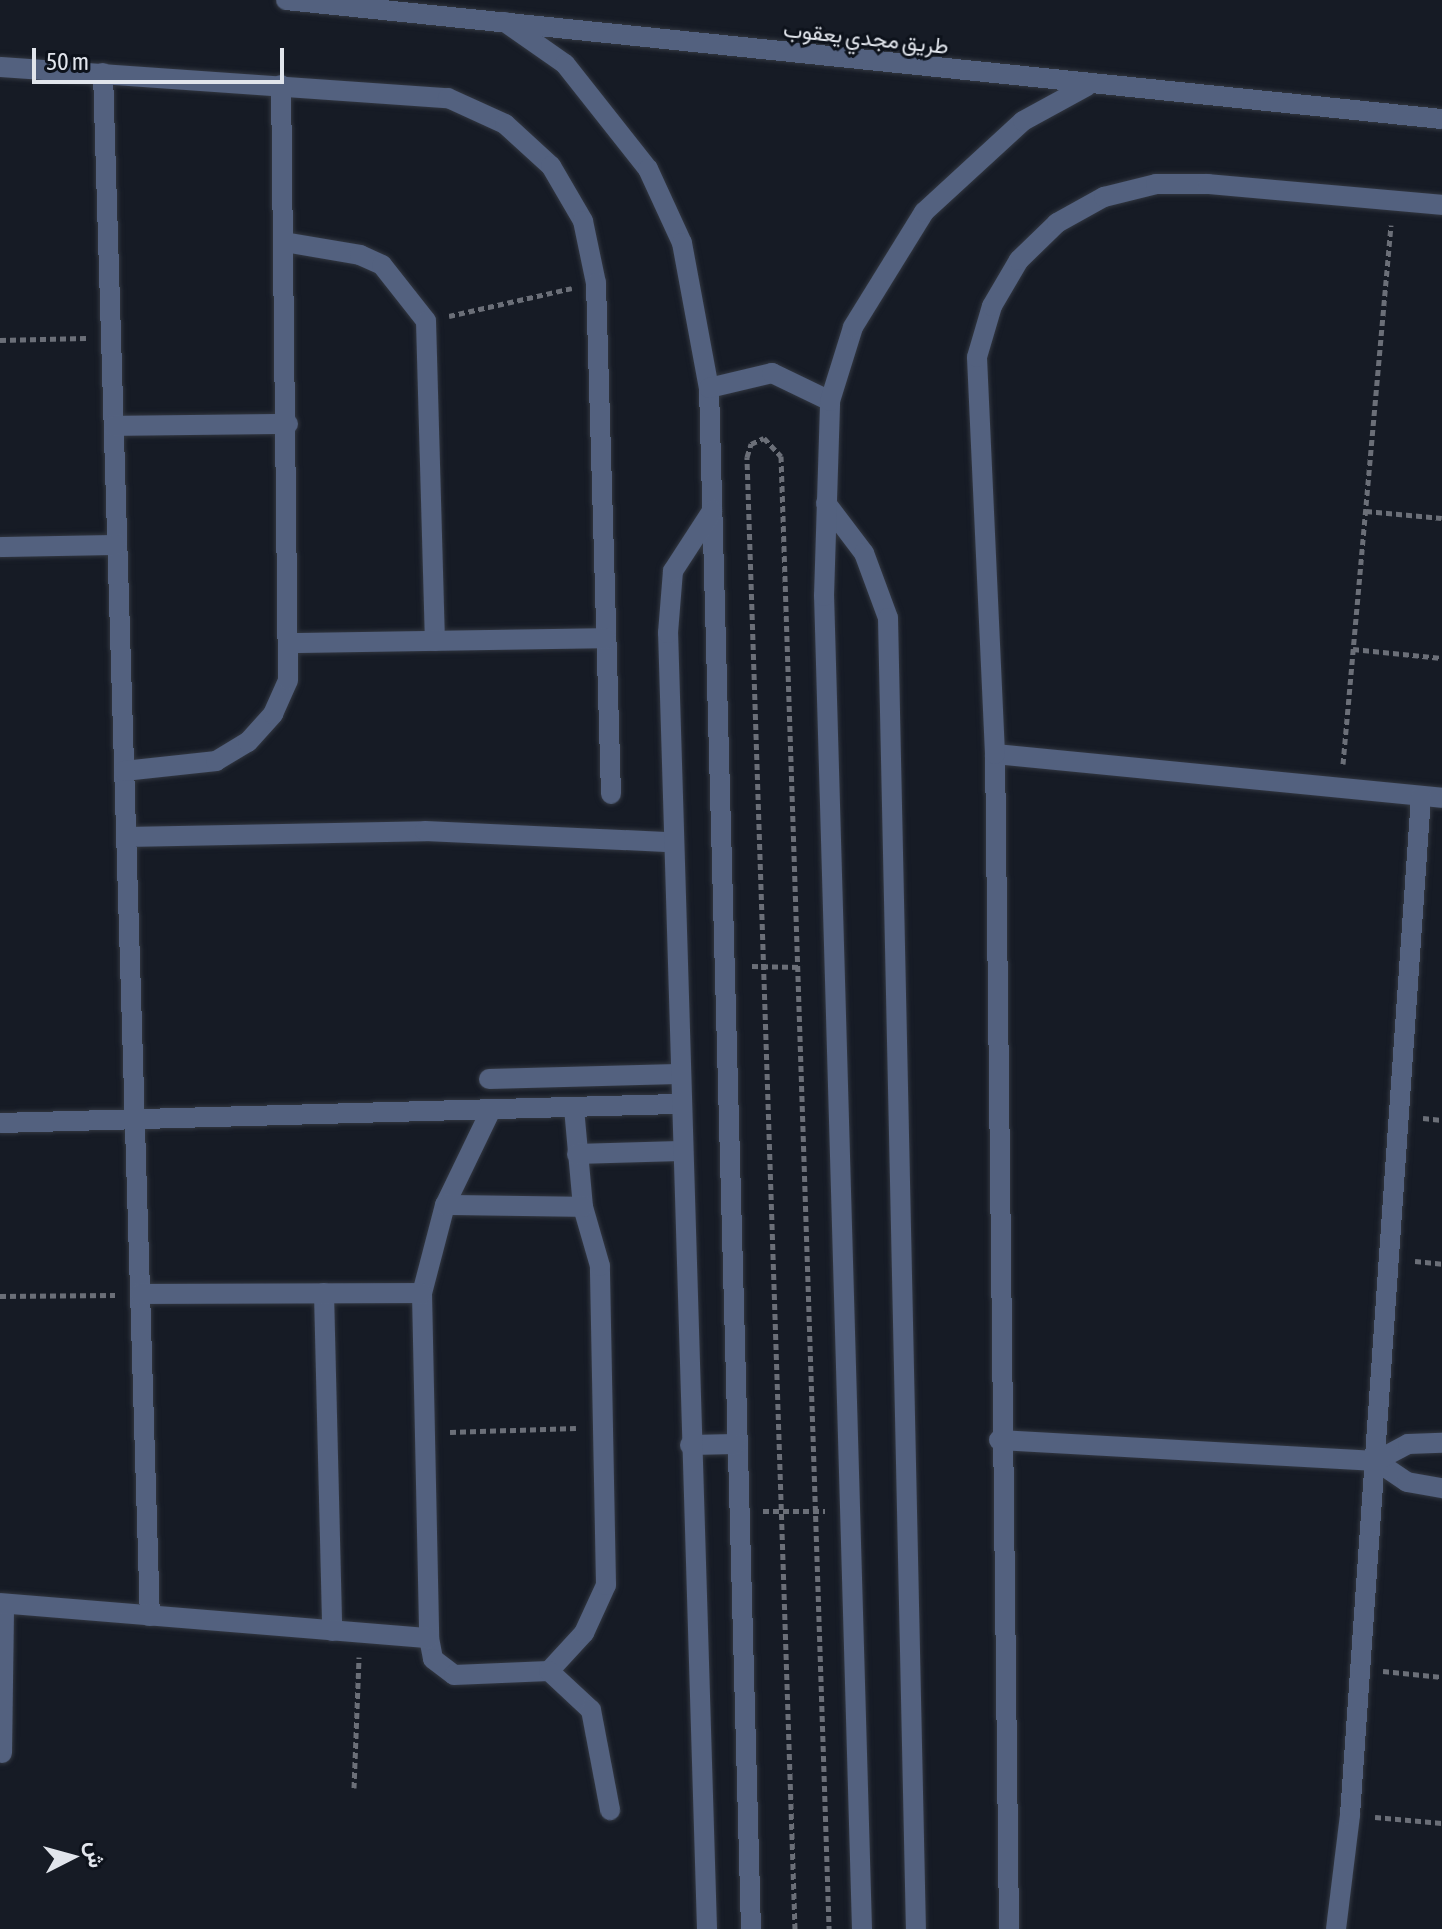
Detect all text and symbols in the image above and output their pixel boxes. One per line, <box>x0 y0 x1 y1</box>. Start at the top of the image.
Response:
street label: طريق مجدي يعقوب <box>782 16 950 60</box>
scale bar <box>36 32 288 82</box>
text: 50 m <box>46 48 89 75</box>
north arrow <box>32 1817 112 1897</box>
text: ش <box>82 1840 110 1869</box>

